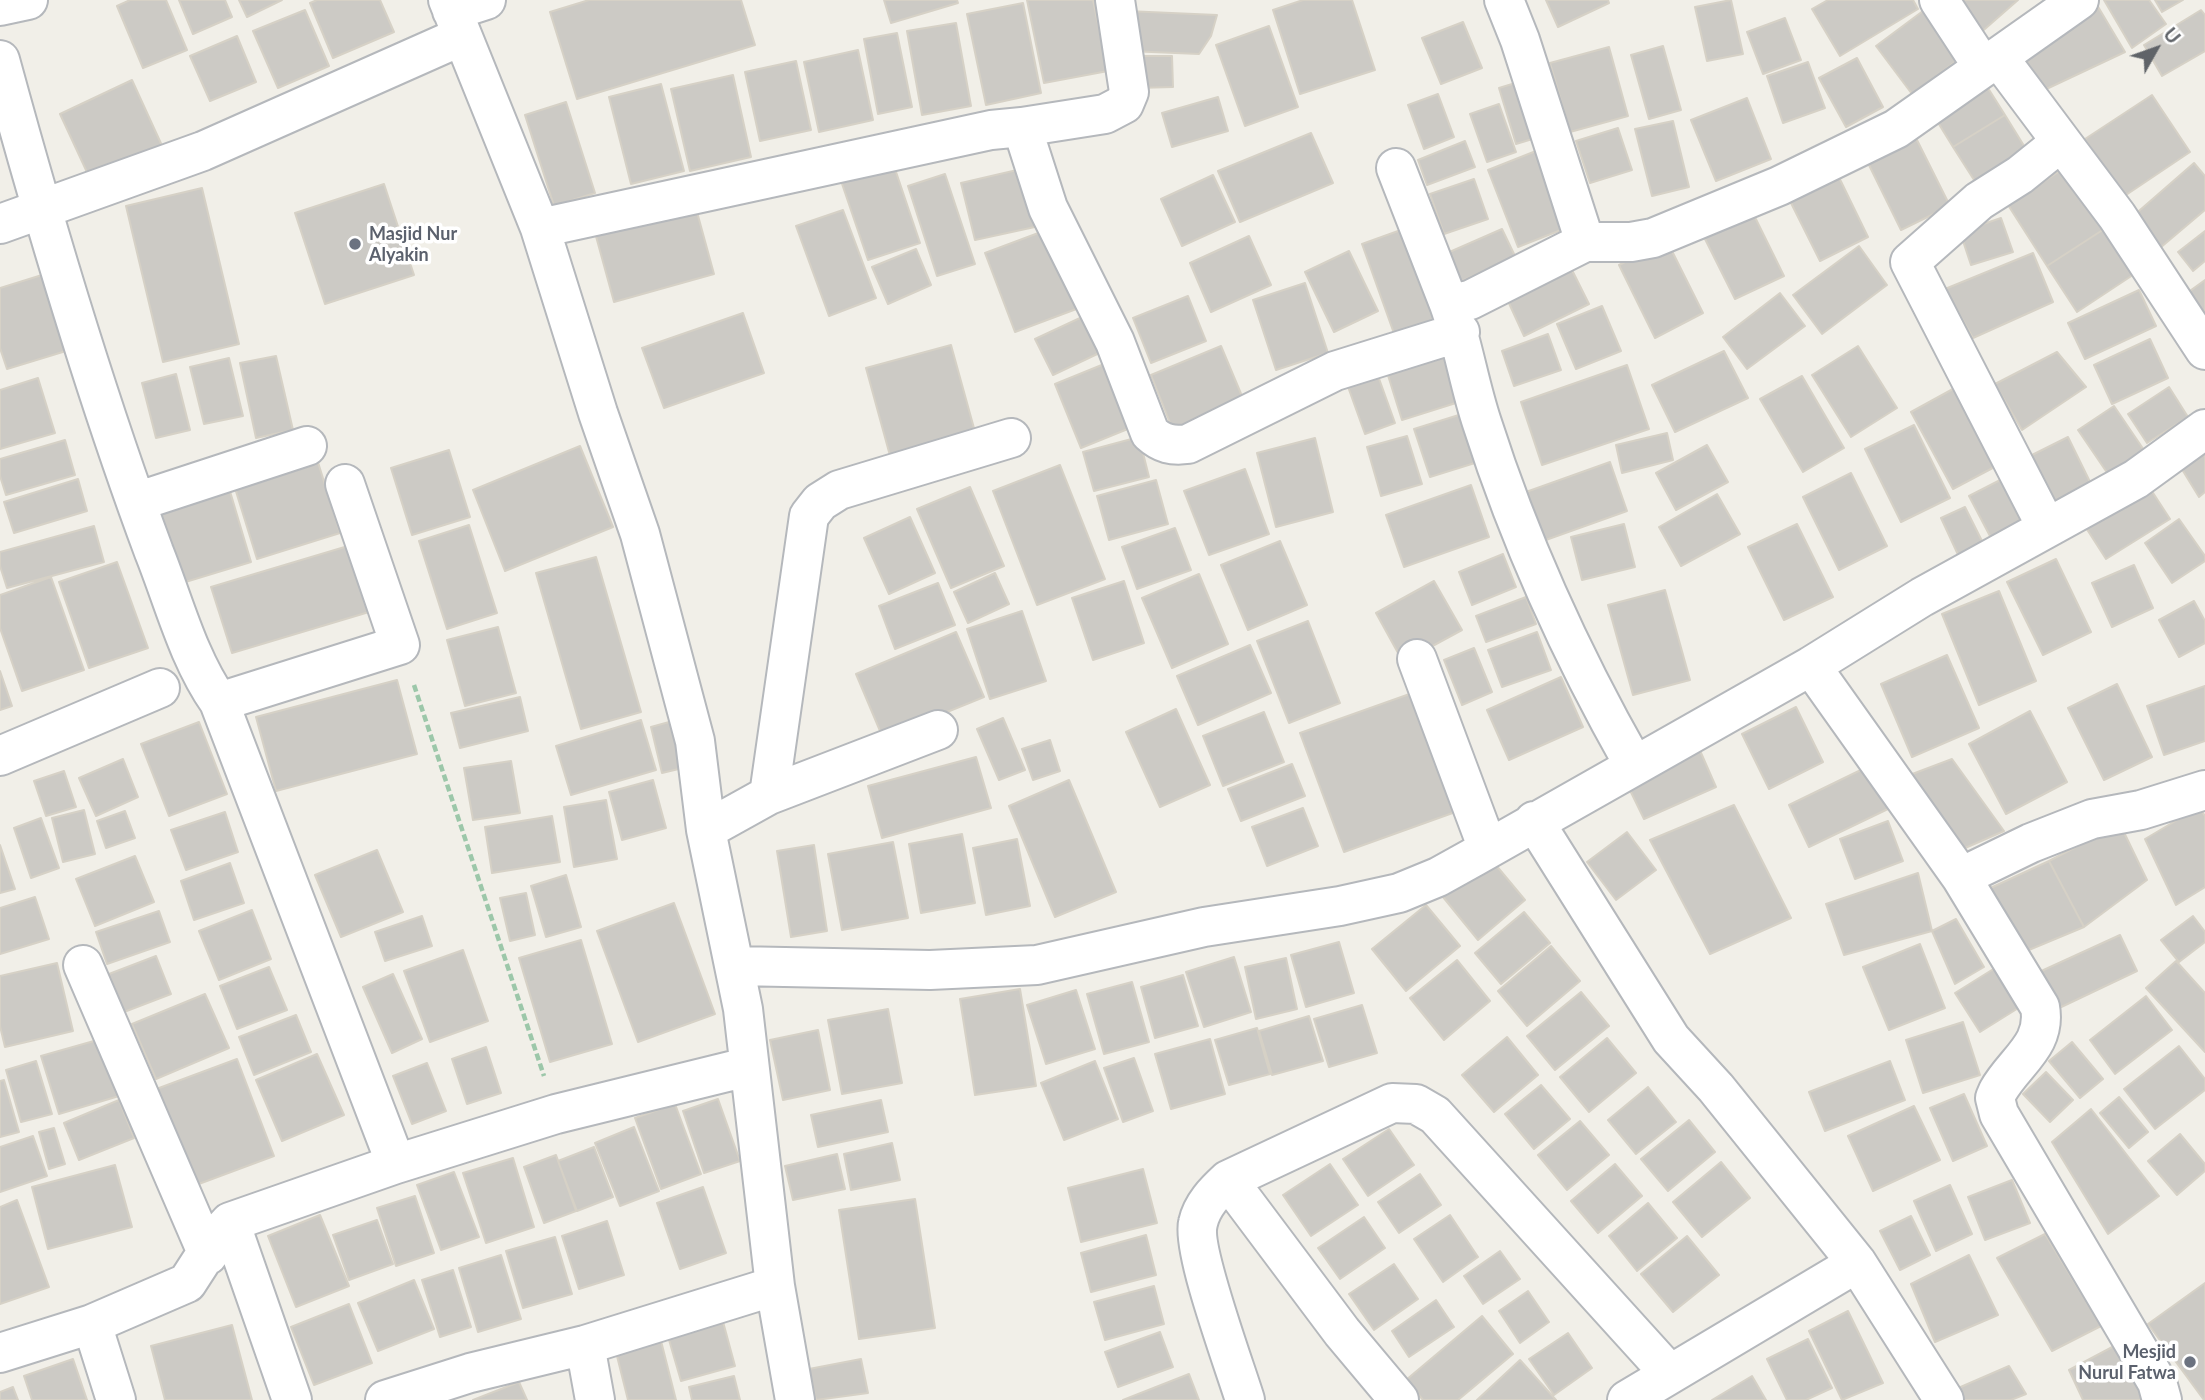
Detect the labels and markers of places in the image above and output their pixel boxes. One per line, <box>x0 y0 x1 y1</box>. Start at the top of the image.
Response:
place label: Masjid Nur Alyakin <box>369 223 457 266</box>
marker: Masjid Nur Alyakin <box>347 236 363 252</box>
place label: Mesjid Nurul Fatwa <box>2078 1341 2176 1384</box>
marker: Mesjid Nurul Fatwa <box>2182 1354 2198 1370</box>

